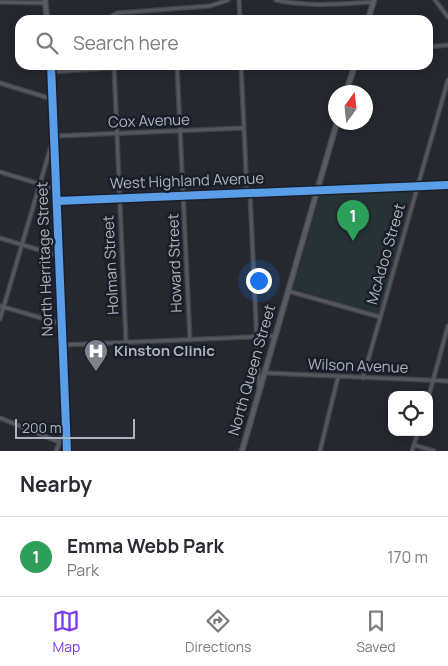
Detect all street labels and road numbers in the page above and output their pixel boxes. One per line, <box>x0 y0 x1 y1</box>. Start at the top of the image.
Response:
street label: Cox Avenue <box>108 109 190 132</box>
street label: West Highland Avenue <box>110 167 265 194</box>
street label: North Herritage Street <box>31 181 58 337</box>
street label: McAdoo Street <box>361 201 410 307</box>
street label: Howard Street <box>162 213 187 313</box>
street label: Holman Street <box>97 215 124 315</box>
street label: North Queen Street <box>223 302 280 438</box>
street label: Wilson Avenue <box>307 353 409 378</box>

